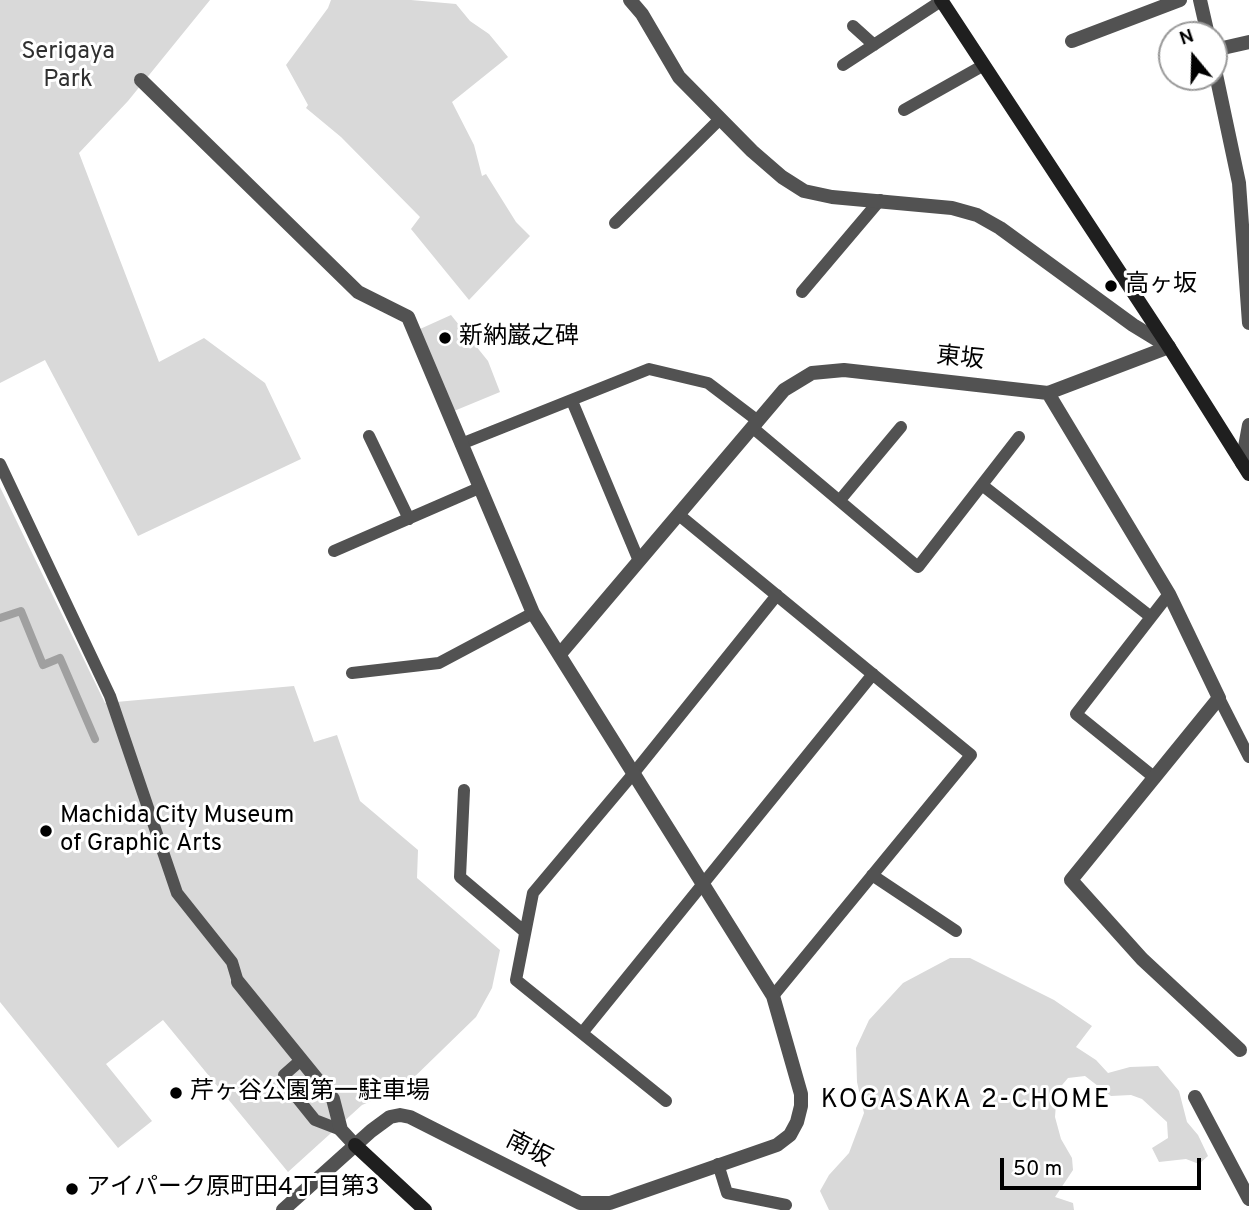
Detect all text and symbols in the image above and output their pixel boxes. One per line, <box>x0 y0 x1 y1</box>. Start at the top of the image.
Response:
north arrow <box>1158 21 1228 91</box>
text: N <box>1176 24 1197 52</box>
park label: Serigaya Park <box>21 39 115 95</box>
place label: 高ヶ坂 <box>1125 272 1197 300</box>
marker: 高ヶ坂 <box>1103 278 1119 294</box>
place label: 新納巌之碑 <box>459 324 579 352</box>
marker: 新納巌之碑 <box>437 330 453 346</box>
street label: 東坂 <box>935 343 985 377</box>
place label: Machida City Museum of Graphic Arts <box>60 803 294 859</box>
marker: Machida City Museum of Graphic Arts <box>38 823 54 839</box>
place label: 芹ヶ谷公園第一駐車場 <box>190 1079 430 1107</box>
marker: 芹ヶ谷公園第一駐車場 <box>168 1085 184 1101</box>
district label: KOGASAKA 2-CHOME <box>823 1086 1109 1118</box>
street label: 南坂 <box>500 1127 556 1175</box>
scale bar <box>1004 1144 1205 1188</box>
text: 50 m <box>1013 1156 1062 1183</box>
place label: アイパーク原町田4丁目第3 <box>86 1175 379 1203</box>
marker: アイパーク原町田4丁目第3 <box>64 1181 80 1197</box>

